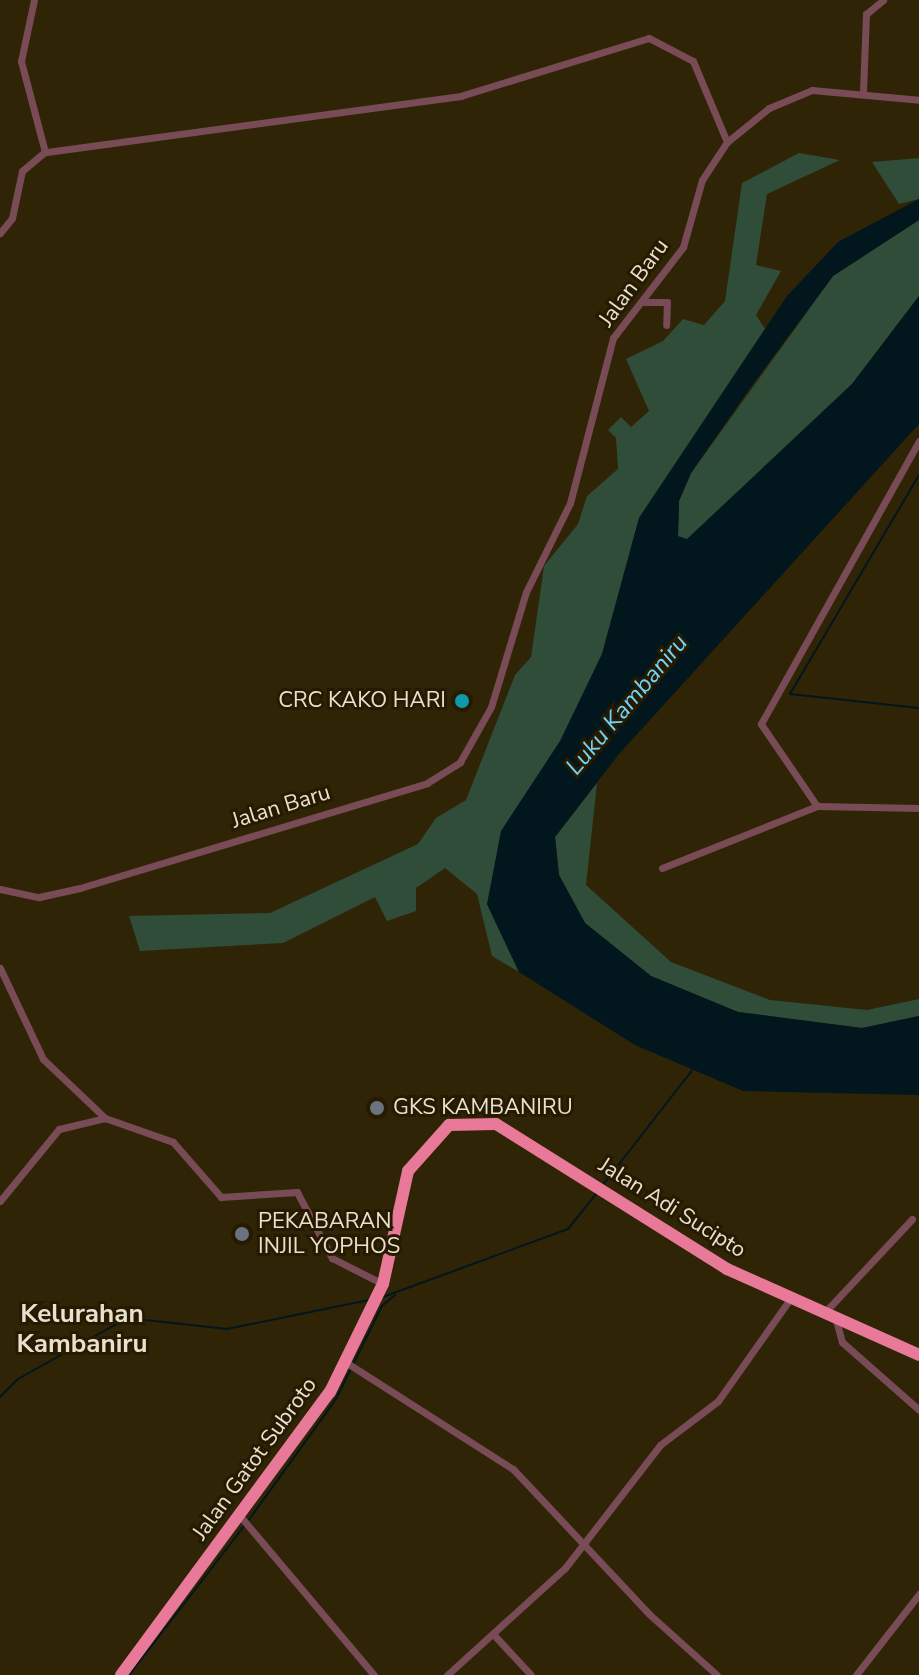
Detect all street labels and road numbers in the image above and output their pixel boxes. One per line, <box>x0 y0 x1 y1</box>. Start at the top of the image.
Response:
street label: Jalan Baru <box>593 234 675 332</box>
street label: Jalan Baru <box>228 779 334 835</box>
street label: Jalan Adi Sucipto <box>594 1152 750 1264</box>
street label: Jalan Gatot Subroto <box>187 1373 323 1545</box>

